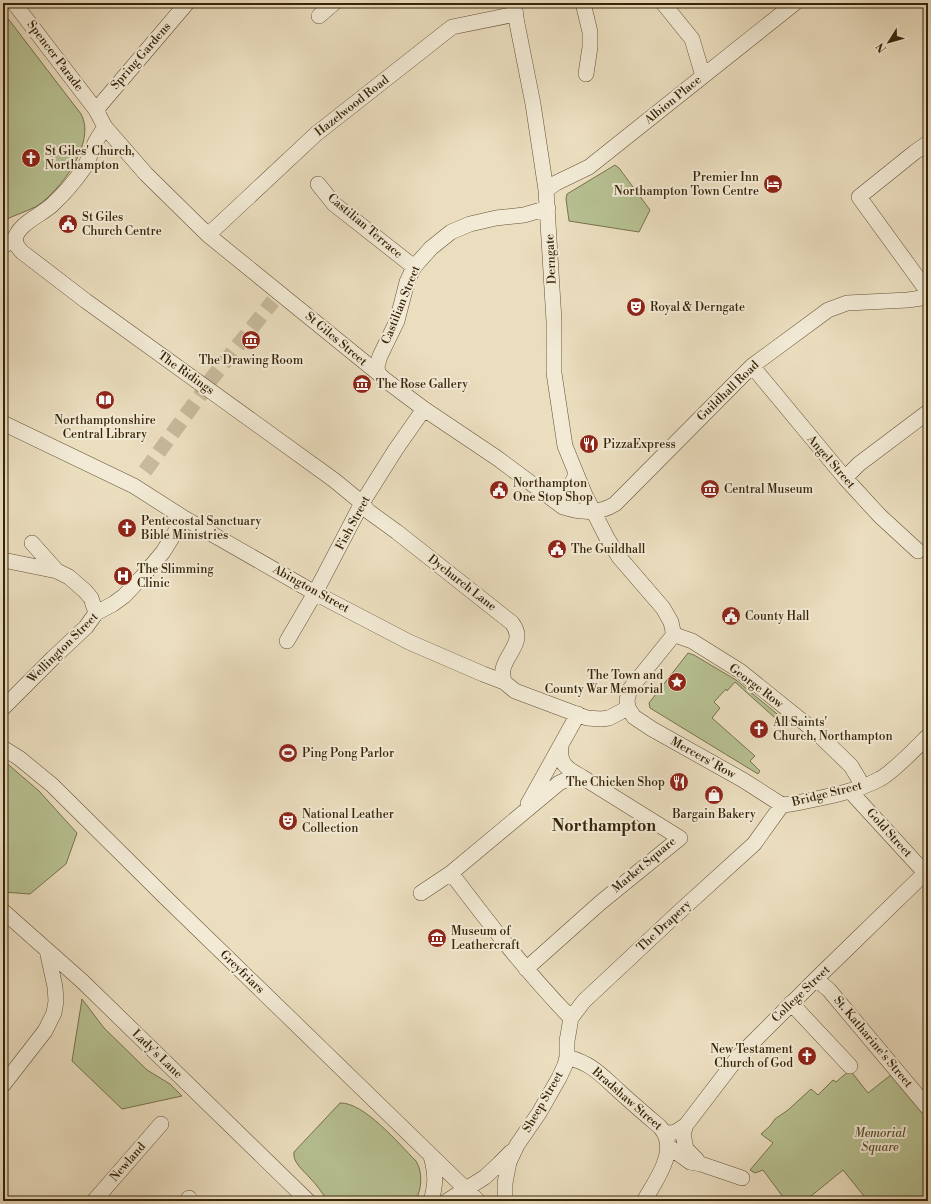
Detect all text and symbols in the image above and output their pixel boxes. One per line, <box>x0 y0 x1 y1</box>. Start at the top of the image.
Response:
street label: Spencer Parade <box>24 18 86 94</box>
street label: Spring Gardens <box>108 19 174 93</box>
north arrow <box>869 22 909 62</box>
text: N <box>873 39 890 55</box>
street label: Hazelwood Road <box>312 72 392 140</box>
street label: Albion Place <box>641 72 704 128</box>
place label: St Giles' Church, Northampton <box>45 144 135 173</box>
church icon: St Giles' Church, Northampton <box>20 147 42 169</box>
place label: Premier Inn Northampton Town Centre <box>614 170 759 199</box>
hotel icon: Premier Inn Northampton Town Centre <box>762 173 784 195</box>
street label: Castilian Terrace <box>324 190 406 262</box>
place label: St Giles Church Centre <box>82 210 162 239</box>
public building icon: St Giles Church Centre <box>57 213 79 235</box>
street label: Derngate <box>542 233 560 285</box>
street label: Castilian Street <box>378 263 424 347</box>
theatre icon: Royal & Derngate <box>625 296 647 318</box>
place label: Royal & Derngate <box>650 300 745 315</box>
street label: St Giles Street <box>302 309 371 370</box>
museum icon: The Drawing Room <box>240 329 262 351</box>
street label: The Ridings <box>155 348 217 398</box>
place label: The Drawing Room <box>199 353 304 368</box>
street label: Guildhall Road <box>694 357 762 424</box>
museum icon: The Rose Gallery <box>351 373 373 395</box>
place label: The Rose Gallery <box>376 377 468 392</box>
library icon: Northamptonshire Central Library <box>94 389 116 411</box>
place label: Northamptonshire Central Library <box>54 413 156 442</box>
street label: Angel Street <box>803 431 859 492</box>
restaurant icon: PizzaExpress <box>578 433 600 455</box>
place label: PizzaExpress <box>603 437 676 452</box>
place label: Northampton One Stop Shop <box>513 476 593 505</box>
museum icon: Central Museum <box>699 478 721 500</box>
public building icon: Northampton One Stop Shop <box>488 479 510 501</box>
place label: Central Museum <box>724 482 814 497</box>
street label: Fish Street <box>332 493 374 553</box>
place label: Pentecostal Sanctuary Bible Ministries <box>140 514 262 543</box>
church icon: Pentecostal Sanctuary Bible Ministries <box>116 517 138 539</box>
public building icon: The Guildhall <box>546 538 568 560</box>
place label: The Guildhall <box>571 542 646 557</box>
street label: Dychurch Lane <box>425 552 499 614</box>
street label: Abington Street <box>269 561 353 617</box>
place label: The Slimming Clinic <box>137 562 214 591</box>
hospital icon: The Slimming Clinic <box>112 565 134 587</box>
public building icon: County Hall <box>720 605 742 627</box>
street label: Wellington Street <box>24 609 102 687</box>
place label: County Hall <box>745 609 810 624</box>
street label: George Row <box>726 661 787 712</box>
place label: The Town and County War Memorial <box>545 668 663 697</box>
place icon: The Town and County War Memorial <box>666 671 688 693</box>
place label: All Saints' Church, Northampton <box>772 715 893 744</box>
church icon: All Saints' Church, Northampton <box>748 718 770 740</box>
street label: Mercers' Row <box>668 734 739 782</box>
sports icon: Ping Pong Parlor <box>277 742 299 764</box>
place label: Ping Pong Parlor <box>302 746 394 761</box>
restaurant icon: The Chicken Shop <box>668 771 690 793</box>
place label: The Chicken Shop <box>566 775 665 790</box>
street label: Bridge Street <box>789 778 864 810</box>
shop icon: Bargain Bakery <box>703 784 725 806</box>
street label: Gold Street <box>863 805 915 861</box>
place label: National Leather Collection <box>302 807 394 836</box>
place label: Bargain Bakery <box>671 807 756 822</box>
theatre icon: National Leather Collection <box>277 810 299 832</box>
district label: Northampton <box>552 816 656 836</box>
street label: Market Square <box>609 834 679 896</box>
street label: The Drapery <box>634 897 694 955</box>
place label: Museum of Leathercraft <box>451 924 521 953</box>
museum icon: Museum of Leathercraft <box>426 927 448 949</box>
street label: Greyfriars <box>217 947 267 997</box>
street label: College Street <box>769 962 834 1026</box>
street label: St. Katharine's Street <box>830 993 916 1091</box>
street label: Lady's Lane <box>129 1026 185 1082</box>
place label: New Testament Church of God <box>710 1042 794 1071</box>
church icon: New Testament Church of God <box>796 1045 818 1067</box>
street label: Bradshaw Street <box>588 1064 666 1134</box>
street label: Sheep Street <box>519 1068 567 1135</box>
park label: Memorial Square <box>854 1126 906 1155</box>
street label: Newland <box>107 1139 149 1185</box>

